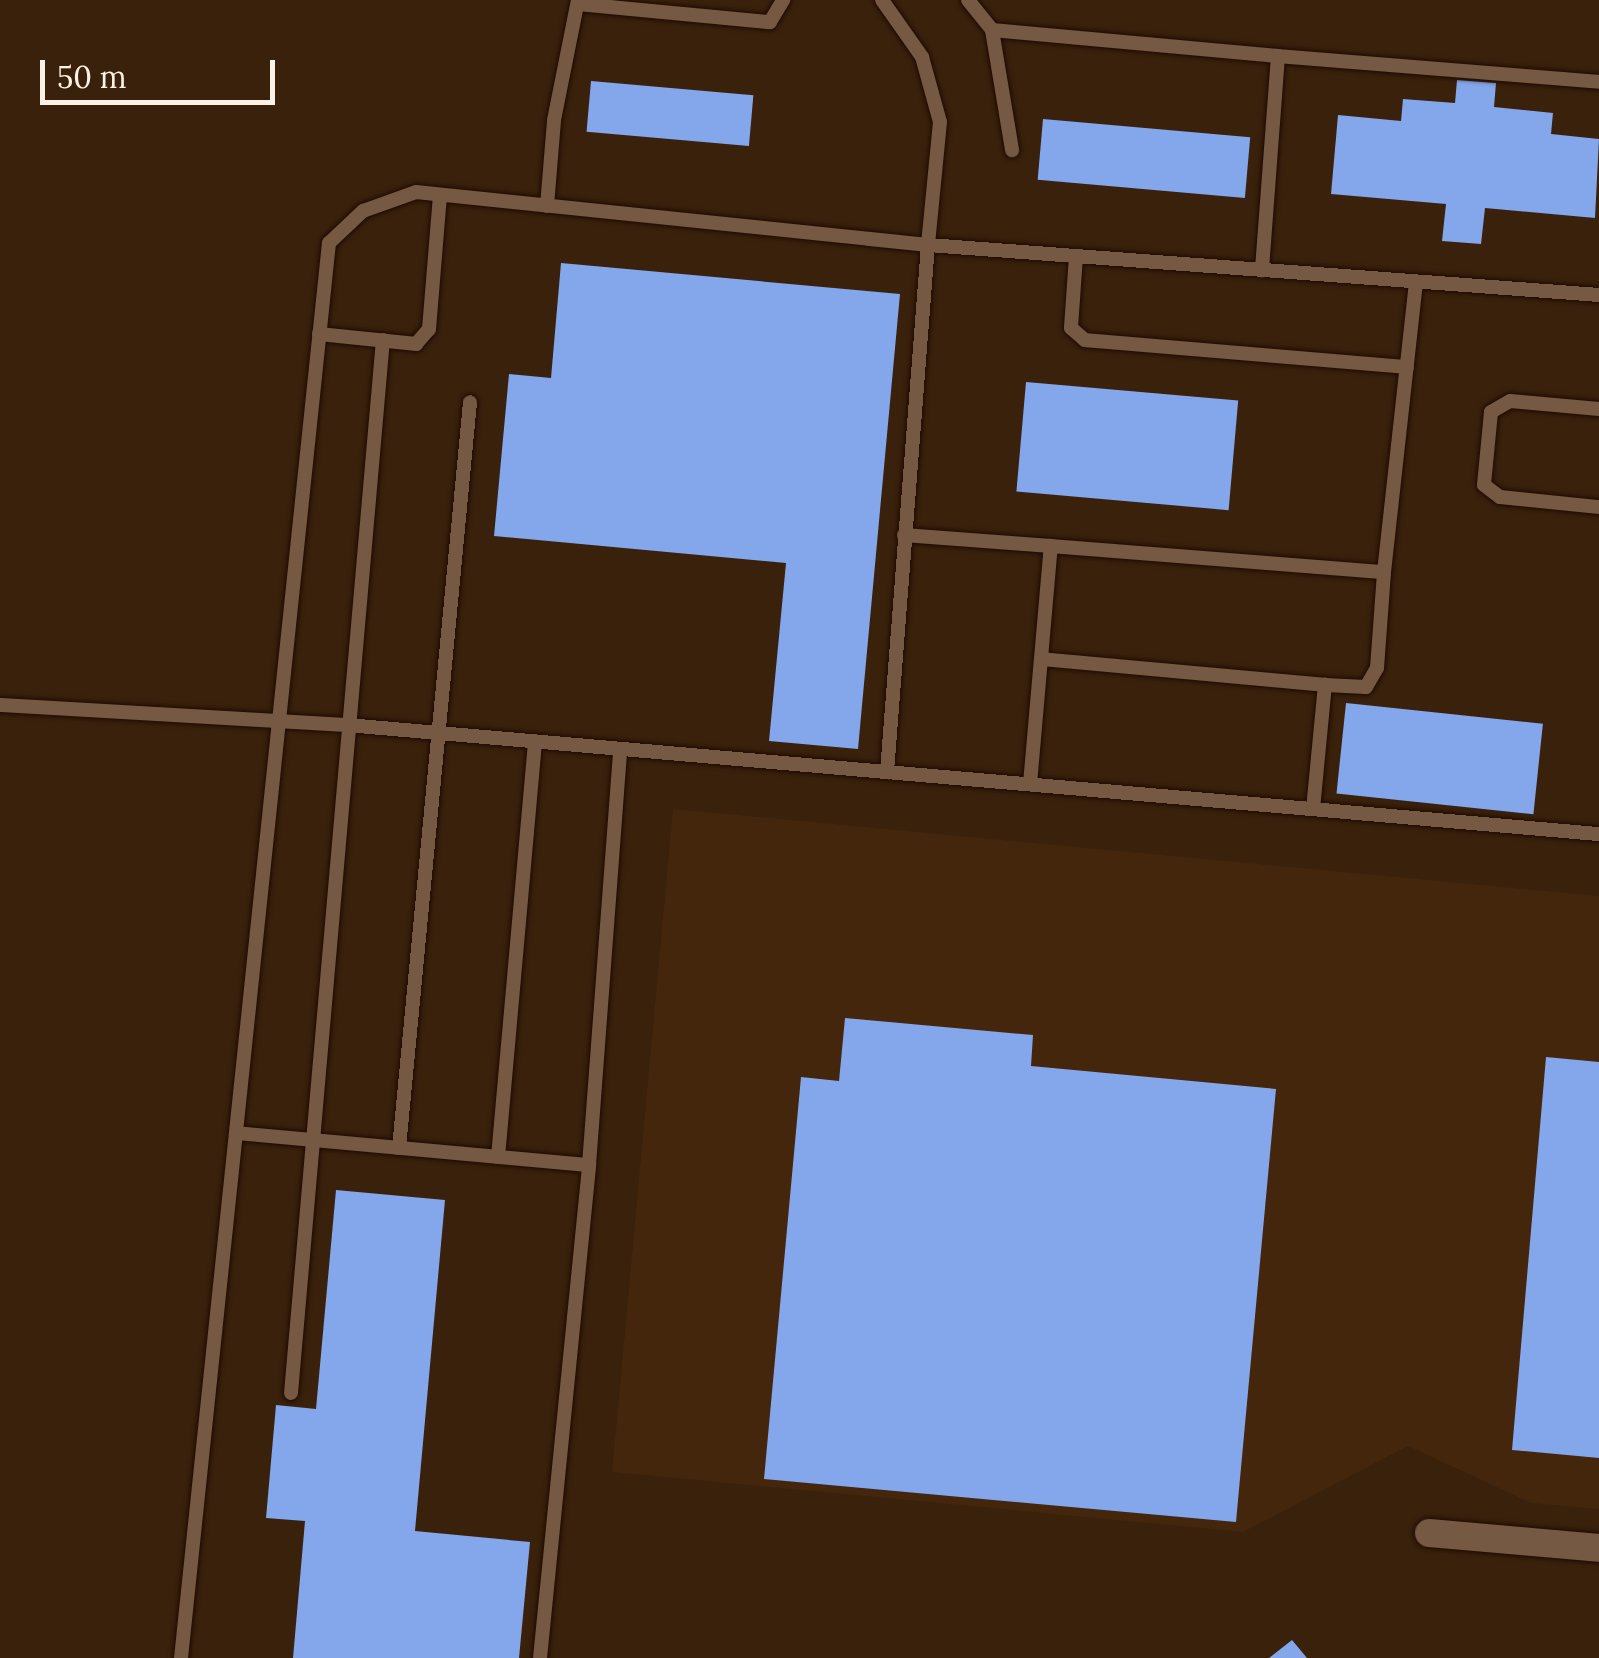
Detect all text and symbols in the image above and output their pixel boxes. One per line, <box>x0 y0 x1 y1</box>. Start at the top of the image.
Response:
scale bar <box>45 40 280 102</box>
text: 50 m <box>57 58 127 96</box>

